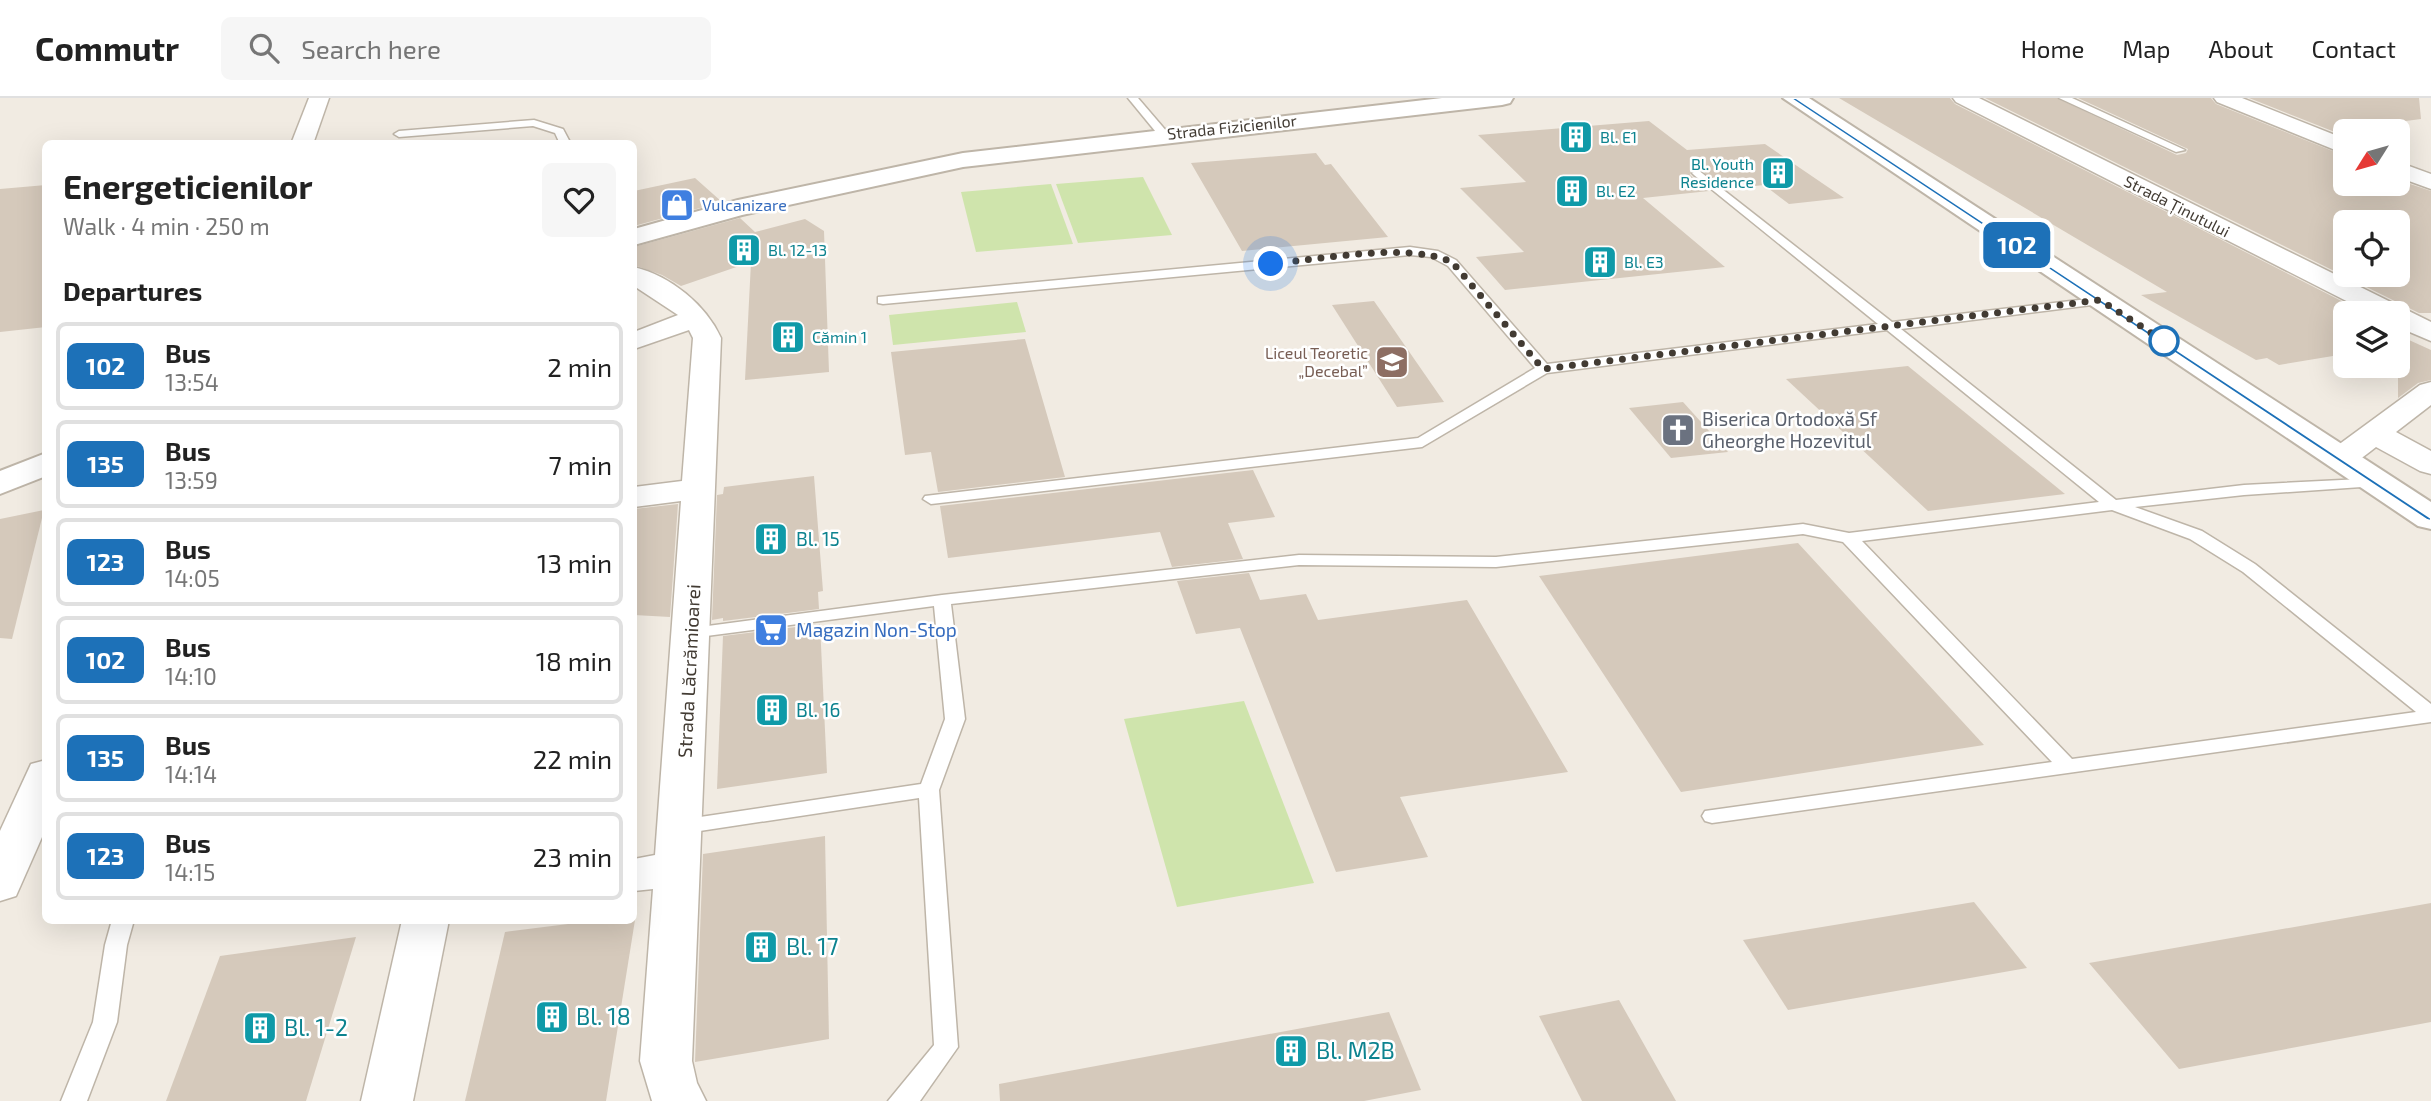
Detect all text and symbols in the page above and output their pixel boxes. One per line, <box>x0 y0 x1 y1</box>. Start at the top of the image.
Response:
search box <box>221 17 711 80</box>
text: Commutr <box>35 28 179 68</box>
icon: search <box>245 29 283 67</box>
text: Search here <box>301 33 441 64</box>
text: Home <box>2021 34 2084 63</box>
text: Map <box>2122 34 2170 63</box>
text: About <box>2208 34 2274 63</box>
text: Contact <box>2312 34 2396 63</box>
street label: Strada Fizicienilor <box>1166 110 1298 143</box>
building icon: Bl. E1 <box>1557 118 1595 156</box>
north arrow <box>2333 119 2410 196</box>
map controls <box>2333 119 2410 378</box>
place label: Bl. E1 <box>1600 127 1637 146</box>
place label: Bl. Youth Residence <box>1680 154 1754 191</box>
building icon: Bl. Youth Residence <box>1759 154 1797 192</box>
button: heart <box>542 163 616 237</box>
text: Energeticienilor <box>63 166 313 206</box>
street label: Strada Ținutului <box>2120 171 2233 242</box>
building icon: Bl. E2 <box>1553 172 1591 210</box>
place label: Bl. E2 <box>1596 181 1636 200</box>
shop icon: Vulcanizare <box>658 186 696 224</box>
place label: Vulcanizare <box>702 195 787 214</box>
button: locate <box>2333 210 2410 287</box>
text: Walk · 4 min · 250 m <box>63 212 270 240</box>
line badge: 102 <box>1977 222 2057 268</box>
text: 102 <box>1997 230 2037 259</box>
building icon: Bl. 12-13 <box>725 231 763 269</box>
place label: Bl. 12-13 <box>768 240 827 259</box>
building icon: Bl. E3 <box>1581 243 1619 281</box>
your location <box>1253 246 1288 281</box>
place label: Bl. E3 <box>1624 252 1664 271</box>
text: Departures <box>63 275 202 306</box>
button: layers <box>2333 301 2410 378</box>
building icon: Cămin 1 <box>769 318 807 356</box>
unlabelled marker <box>2149 326 2179 356</box>
place label: Cămin 1 <box>812 327 867 346</box>
text: Bus <box>165 337 211 368</box>
place label: Liceul Teoretic „Decebal” <box>1265 343 1368 380</box>
school or university icon: Liceul Teoretic „Decebal” <box>1373 343 1411 381</box>
text: 102 <box>86 351 125 380</box>
text: 2 min <box>547 351 612 382</box>
text: 13:54 <box>165 368 219 396</box>
place label: Biserica Ortodoxă Sf Gheorghe Hozevitul <box>1702 407 1878 452</box>
church icon: Biserica Ortodoxă Sf Gheorghe Hozevitul <box>1659 411 1697 449</box>
text: Bus <box>165 435 211 466</box>
text: 135 <box>87 449 124 478</box>
text: 7 min <box>549 449 612 480</box>
text: 13:59 <box>165 466 218 494</box>
building icon: Bl. 15 <box>752 520 790 558</box>
place label: Bl. 15 <box>796 527 840 550</box>
text: Bus <box>165 533 211 564</box>
text: 123 <box>87 547 124 576</box>
text: 13 min <box>537 547 612 578</box>
text: 14:05 <box>165 564 220 592</box>
street label: Strada Lăcrămioarei <box>672 584 705 758</box>
supermarket icon: Magazin Non-Stop <box>752 611 790 649</box>
place label: Magazin Non-Stop <box>796 618 957 641</box>
text: Bus <box>165 631 211 662</box>
text: 102 <box>86 645 125 674</box>
text: 18 min <box>536 645 612 676</box>
text: 14:10 <box>165 662 217 690</box>
building icon: Bl. 16 <box>753 691 791 729</box>
place label: Bl. 16 <box>796 698 840 721</box>
text: Bus <box>165 729 211 760</box>
text: 135 <box>87 743 124 772</box>
text: 22 min <box>533 743 612 774</box>
text: 14:14 <box>165 760 217 788</box>
text: Bus <box>165 827 211 858</box>
text: 123 <box>87 841 124 870</box>
text: 23 min <box>533 841 612 872</box>
text: 14:15 <box>165 858 215 886</box>
building icon: Bl. 17 <box>742 928 780 966</box>
place label: Bl. 17 <box>786 932 839 960</box>
building icon: Bl. 18 <box>533 998 571 1036</box>
place label: Bl. 18 <box>576 1002 631 1030</box>
building icon: Bl. 1-2 <box>241 1009 279 1047</box>
place label: Bl. 1-2 <box>284 1013 348 1041</box>
building icon: Bl. M2B <box>1272 1032 1310 1070</box>
place label: Bl. M2B <box>1316 1036 1395 1064</box>

